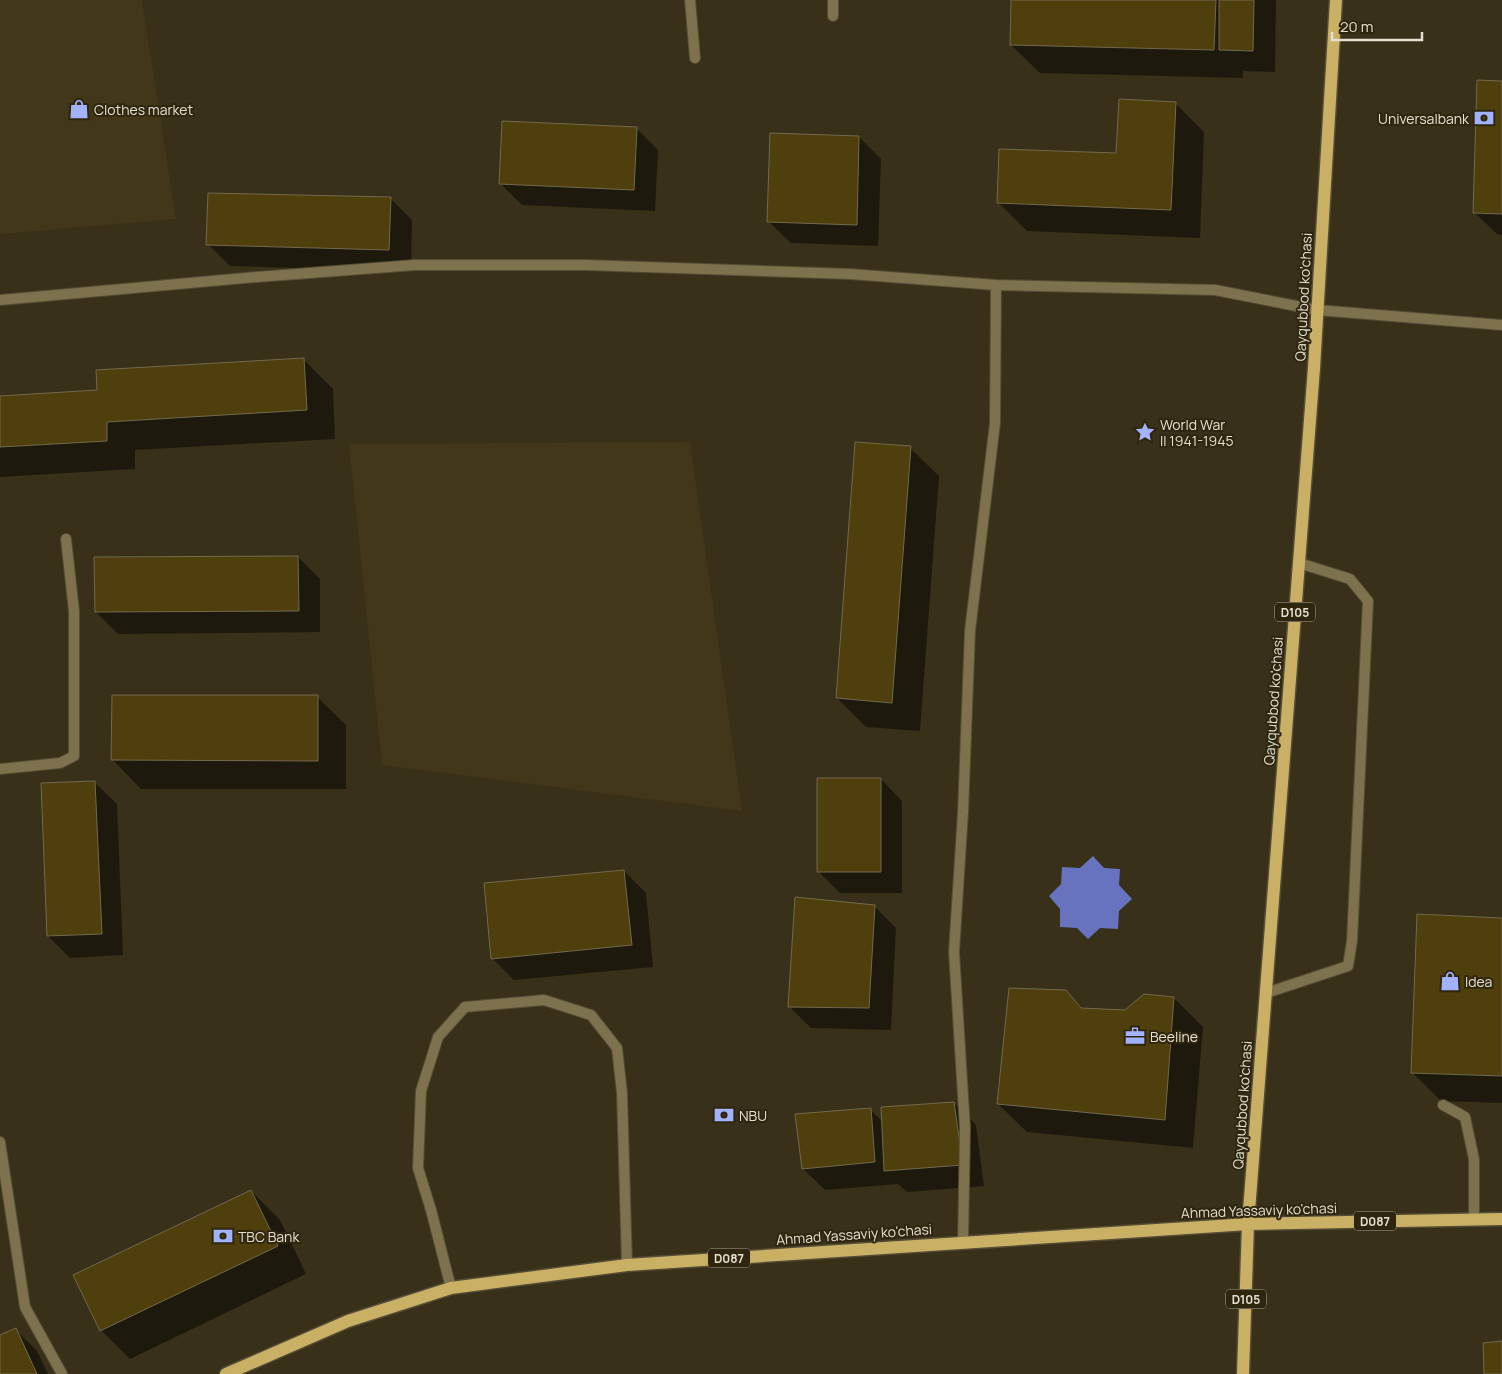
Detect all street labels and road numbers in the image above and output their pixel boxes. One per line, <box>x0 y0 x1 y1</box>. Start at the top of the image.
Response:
street label: Qayqubbod ko'chasi <box>1290 232 1316 362</box>
road number: D105 <box>1275 602 1315 622</box>
street label: Qayqubbod ko'chasi <box>1259 636 1287 766</box>
street label: Qayqubbod ko'chasi <box>1228 1040 1256 1170</box>
street label: Ahmad Yassaviy ko'chasi <box>1181 1198 1337 1222</box>
road number: D087 <box>1354 1212 1396 1230</box>
street label: Ahmad Yassaviy ko'chasi <box>775 1219 933 1249</box>
road number: D087 <box>708 1248 750 1268</box>
road number: D105 <box>1226 1290 1266 1308</box>

